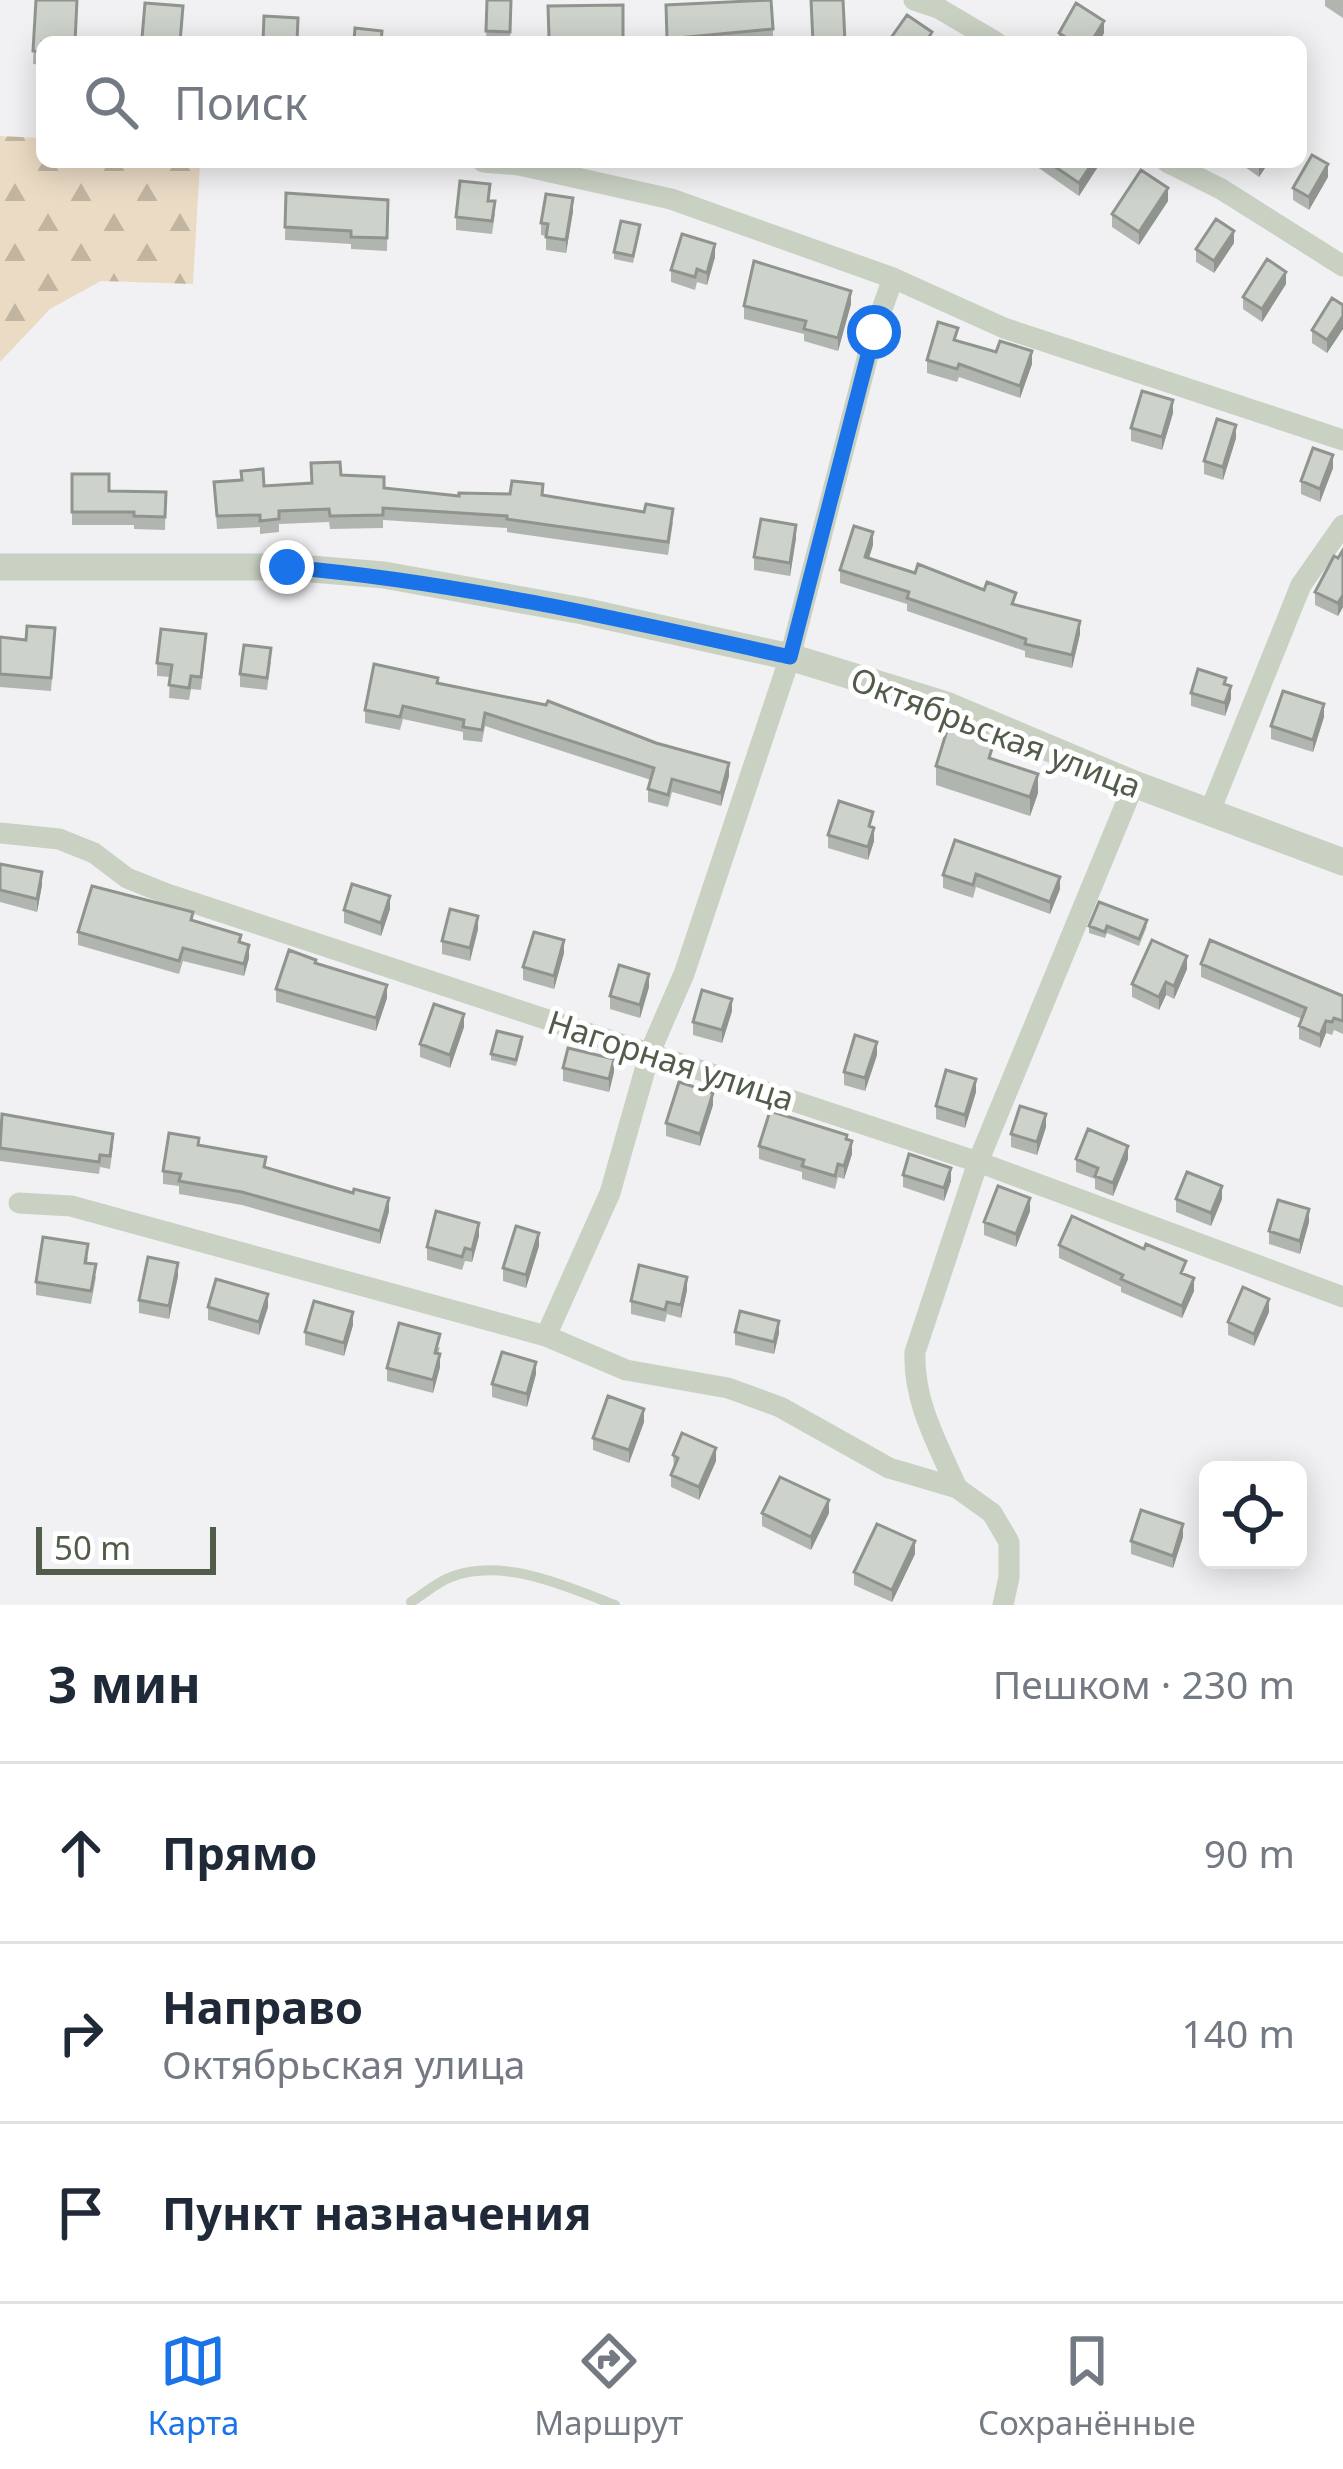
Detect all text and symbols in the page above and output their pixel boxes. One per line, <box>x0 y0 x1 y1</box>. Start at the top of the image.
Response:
search box <box>36 36 1307 168</box>
icon: search <box>78 69 144 135</box>
text: Поиск <box>174 72 308 133</box>
route start <box>847 305 901 359</box>
route end <box>260 540 314 594</box>
street label: Октябрьская улица <box>844 656 1148 808</box>
street label: Нагорная улица <box>542 999 800 1121</box>
map controls <box>1199 1461 1307 1569</box>
button: locate <box>1199 1461 1307 1569</box>
scale bar <box>36 1521 216 1574</box>
text: 50 m <box>54 1525 131 1570</box>
text: 3 мин <box>48 1648 201 1718</box>
text: Пешком · 230 m <box>993 1657 1295 1710</box>
icon: ahead <box>48 1820 114 1886</box>
text: Прямо <box>162 1822 317 1883</box>
text: 90 m <box>1204 1826 1295 1879</box>
text: Направо <box>162 1976 363 2037</box>
icon: right <box>48 2000 114 2066</box>
text: 140 m <box>1181 2006 1295 2059</box>
text: Октябрьская улица <box>162 2037 525 2090</box>
icon: arrive <box>48 2180 114 2246</box>
text: Пункт назначения <box>162 2182 592 2243</box>
tab: Карта <box>147 2328 239 2445</box>
tab: Маршрут <box>534 2328 683 2445</box>
tab: Сохранённые <box>978 2328 1196 2445</box>

